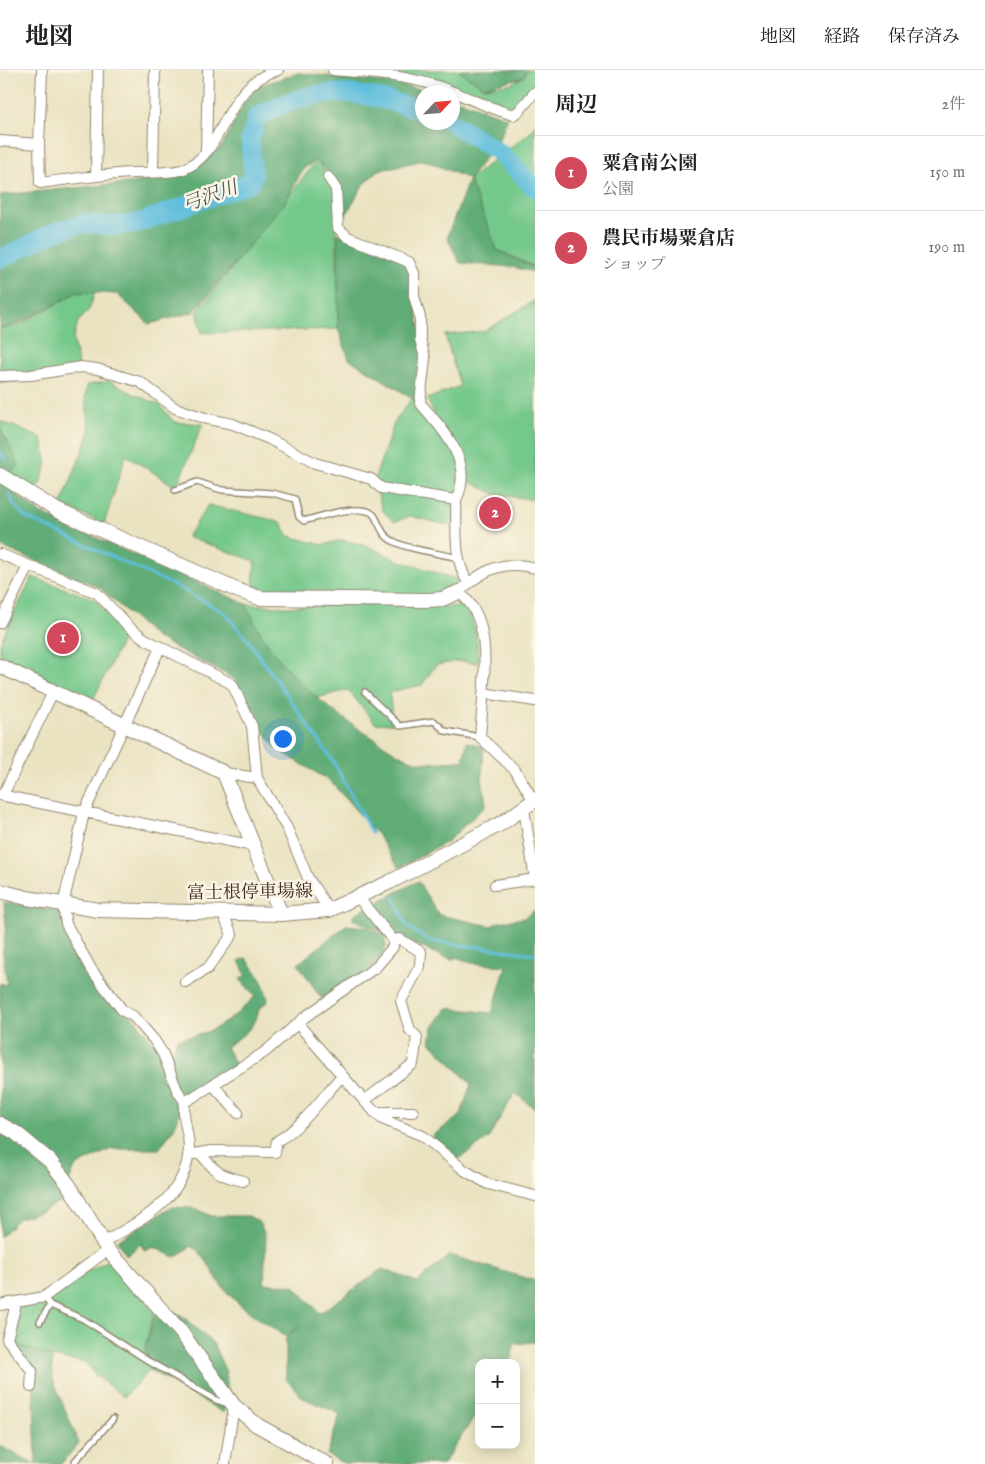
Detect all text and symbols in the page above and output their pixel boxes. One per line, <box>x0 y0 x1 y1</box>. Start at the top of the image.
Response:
text: 地図 <box>25 22 73 53</box>
text: 地図 <box>760 26 796 49</box>
text: 経路 <box>824 26 860 49</box>
text: 保存済み <box>888 26 960 49</box>
north arrow <box>415 85 460 130</box>
text: 周辺 <box>555 92 597 119</box>
text: 2件 <box>941 95 965 115</box>
text: 粟倉南公園 <box>602 152 697 176</box>
text: 1 <box>568 163 574 183</box>
text: 150 m <box>930 163 965 183</box>
water label: 弓沢川 <box>179 175 243 218</box>
text: 公園 <box>602 180 634 200</box>
text: 農民市場粟倉店 <box>602 227 735 251</box>
text: 2 <box>567 238 575 258</box>
text: 190 m <box>928 238 965 258</box>
text: ショップ <box>602 255 666 275</box>
pin: 2 <box>479 494 511 532</box>
pin: 1 <box>47 619 79 657</box>
your location <box>270 726 296 752</box>
street label: 富士根停車場線 <box>187 880 313 906</box>
map controls <box>475 1359 520 1449</box>
button: + <box>475 1359 520 1404</box>
button: − <box>475 1404 520 1449</box>

